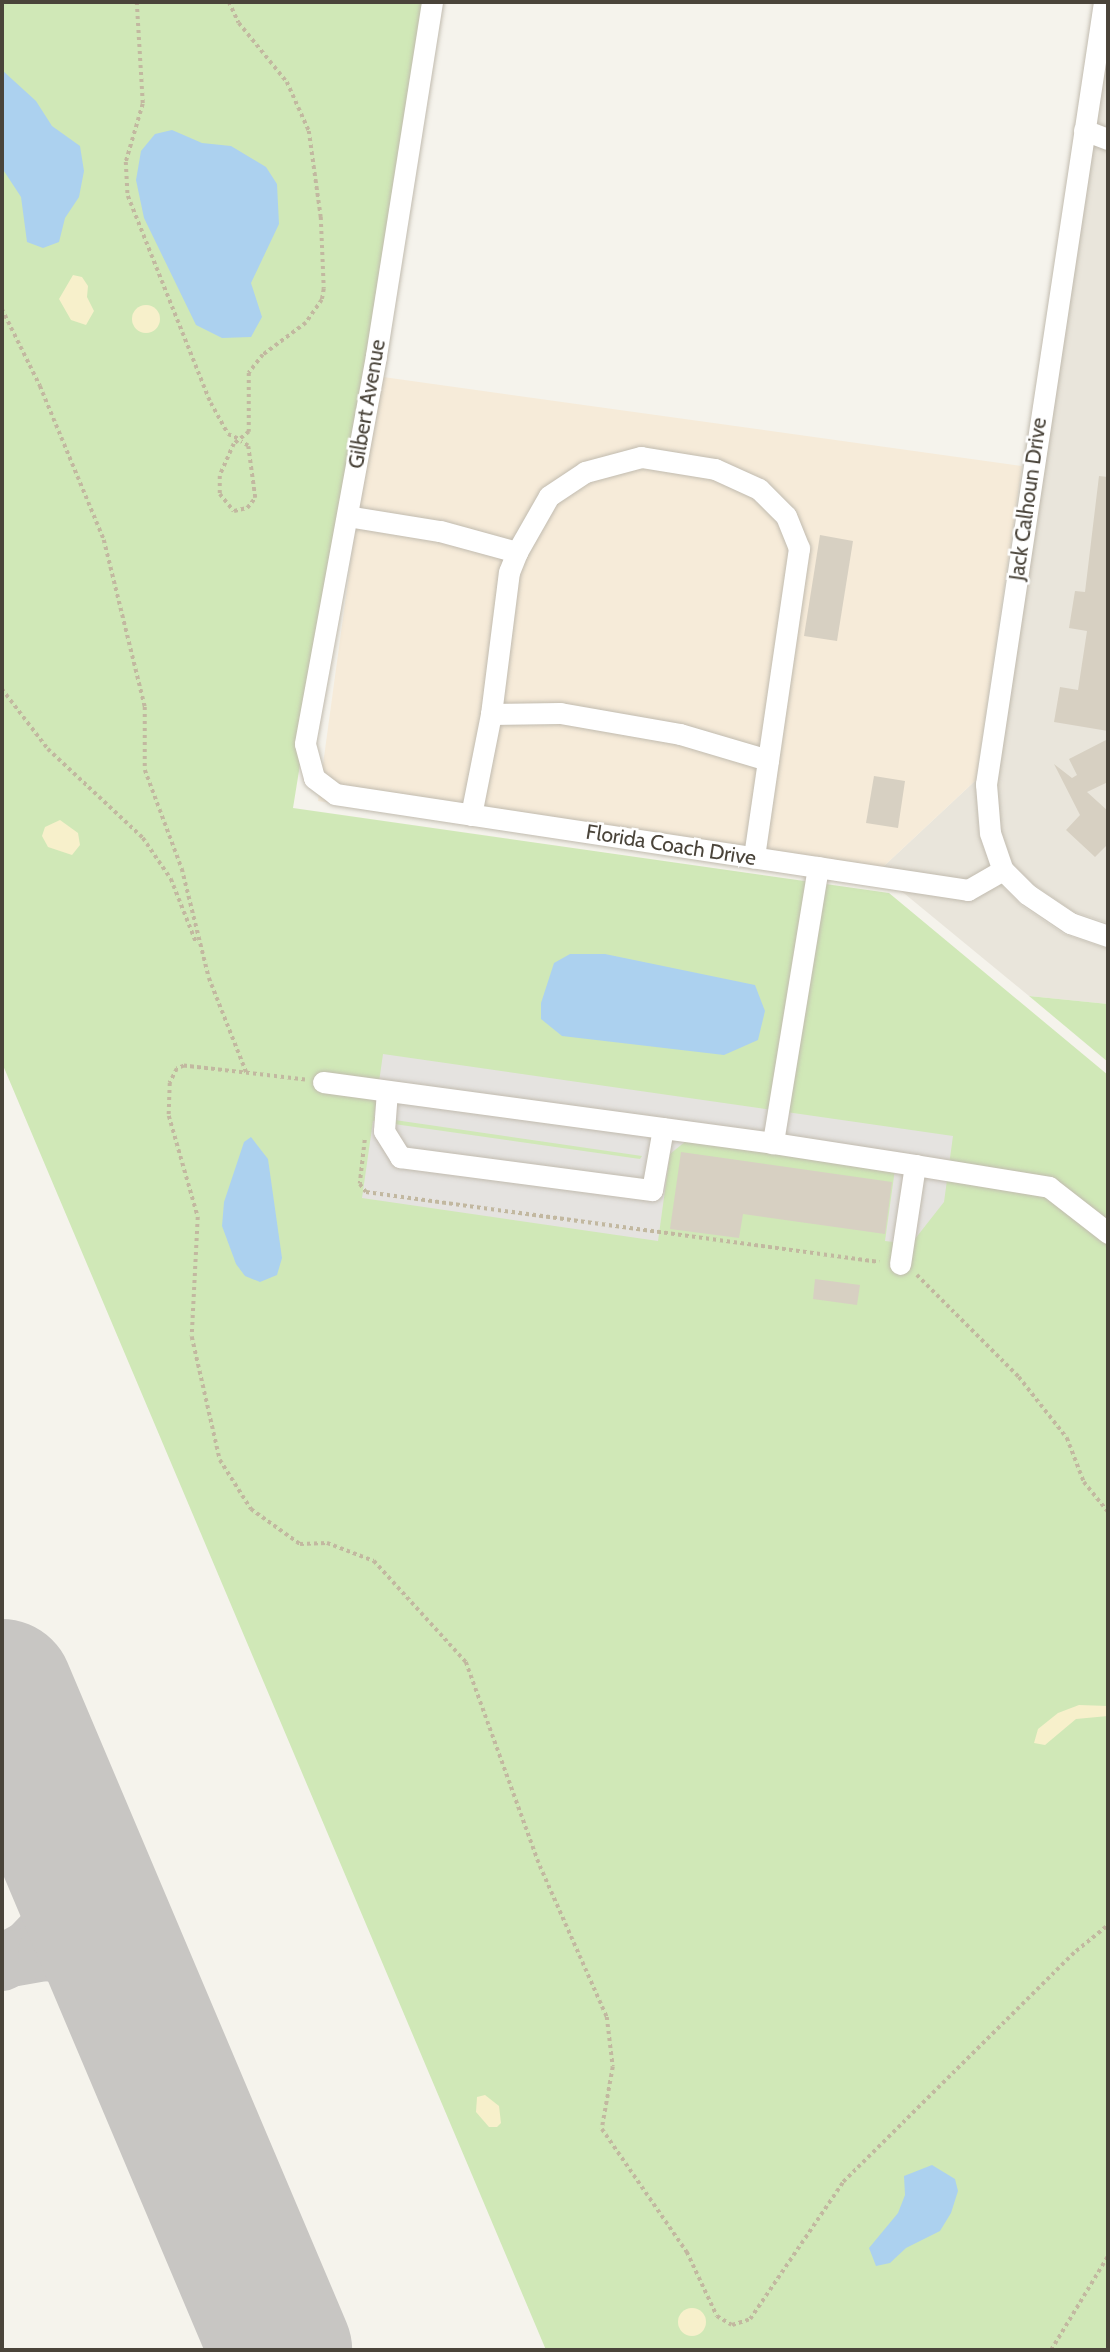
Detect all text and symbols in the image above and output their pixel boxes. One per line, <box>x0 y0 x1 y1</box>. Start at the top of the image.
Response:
street label: Gilbert Avenue <box>343 337 391 471</box>
street label: Jack Calhoun Drive <box>1004 416 1052 582</box>
street label: Florida Coach Drive <box>584 819 758 871</box>

